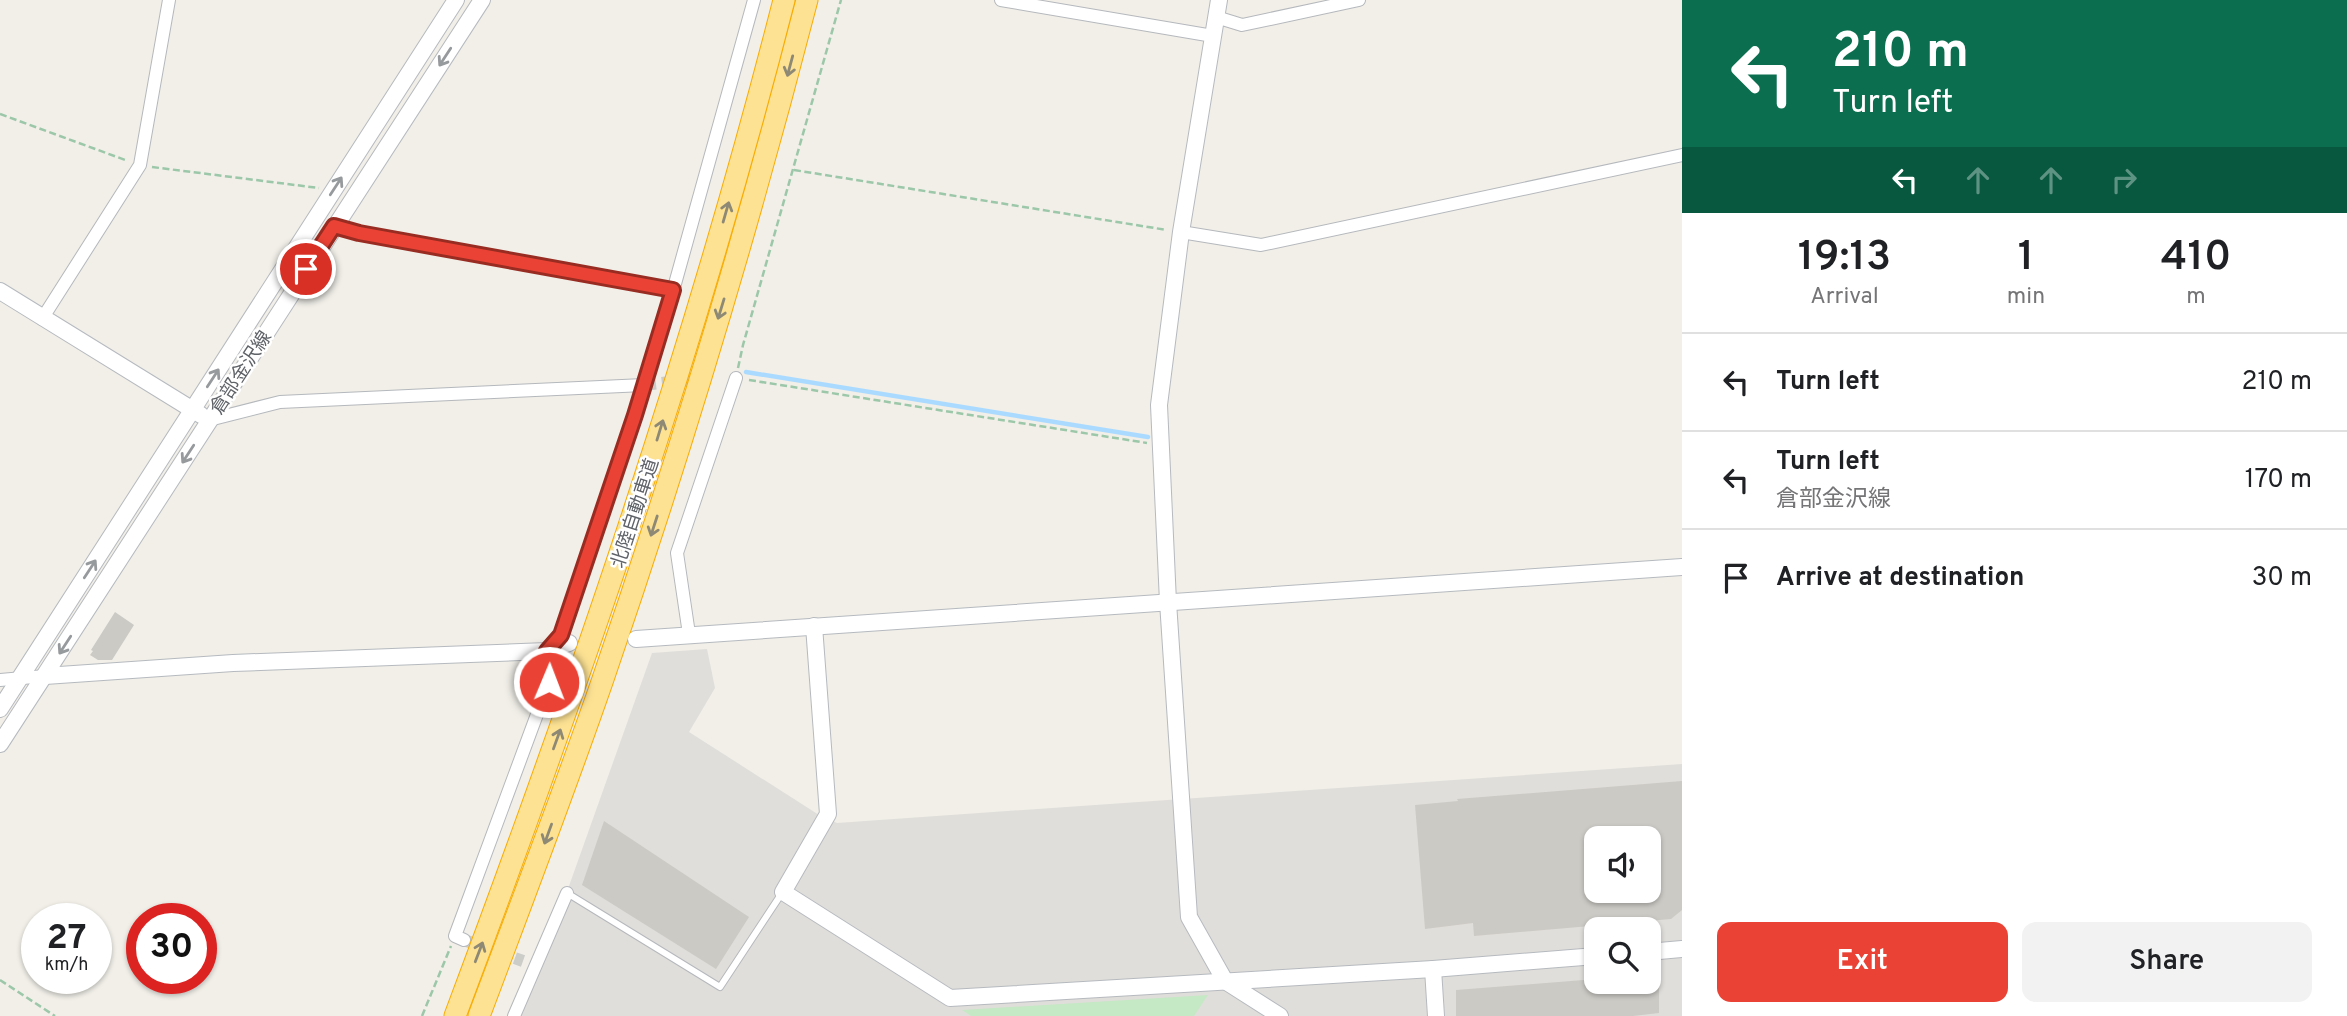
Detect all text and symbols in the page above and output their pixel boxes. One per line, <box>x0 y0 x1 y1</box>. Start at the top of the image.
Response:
text: 210 m <box>1832 23 1969 85</box>
icon: left <box>1717 28 1808 119</box>
one-way arrow <box>437 47 452 66</box>
one-way arrow <box>782 55 795 77</box>
text: Turn left <box>1832 84 1953 124</box>
icon: left <box>1886 161 1924 199</box>
icon: ahead <box>1959 161 1997 199</box>
icon: ahead <box>2032 161 2070 199</box>
icon: right <box>2105 161 2143 199</box>
one-way arrow <box>328 177 343 196</box>
one-way arrow <box>720 201 733 223</box>
text: 19:13 <box>1798 232 1891 285</box>
text: 1 <box>2018 232 2034 285</box>
text: 410 <box>2161 232 2231 285</box>
pin <box>276 239 336 299</box>
icon: arrive <box>287 250 325 288</box>
text: Arrival <box>1810 283 1879 312</box>
text: min <box>2007 283 2045 312</box>
text: m <box>2186 283 2206 312</box>
one-way arrow <box>714 297 727 319</box>
street label: 倉部金沢線 <box>206 327 278 419</box>
icon: left <box>1717 363 1755 401</box>
text: Turn left <box>1776 366 1880 399</box>
text: 210 m <box>2242 366 2312 399</box>
one-way arrow <box>207 368 221 388</box>
one-way arrow <box>655 419 668 441</box>
one-way arrow <box>180 443 194 463</box>
text: Turn left <box>1776 446 1880 479</box>
street label: 北陸自動車道 <box>607 456 665 572</box>
icon: left <box>1717 461 1755 499</box>
text: 170 m <box>2245 464 2312 497</box>
text: 倉部金沢線 <box>1776 486 1891 515</box>
one-way arrow <box>647 514 659 536</box>
icon: arrive <box>1717 559 1755 597</box>
one-way arrow <box>83 560 97 579</box>
text: Arrive at destination <box>1776 562 2024 595</box>
text: 30 m <box>2252 562 2312 595</box>
one-way arrow <box>57 635 72 654</box>
position arrow <box>512 645 586 719</box>
one-way arrow <box>552 728 564 750</box>
one-way arrow <box>540 822 553 844</box>
map controls <box>1584 826 1661 994</box>
button: sound <box>1584 826 1661 903</box>
speed limit sign: 30 <box>126 903 217 994</box>
text: 27 <box>47 917 86 961</box>
button: search <box>1584 917 1661 994</box>
button: Exit <box>1717 922 2008 1002</box>
button: Share <box>2022 922 2312 1002</box>
one-way arrow <box>474 942 486 964</box>
text: km/h <box>45 954 88 977</box>

